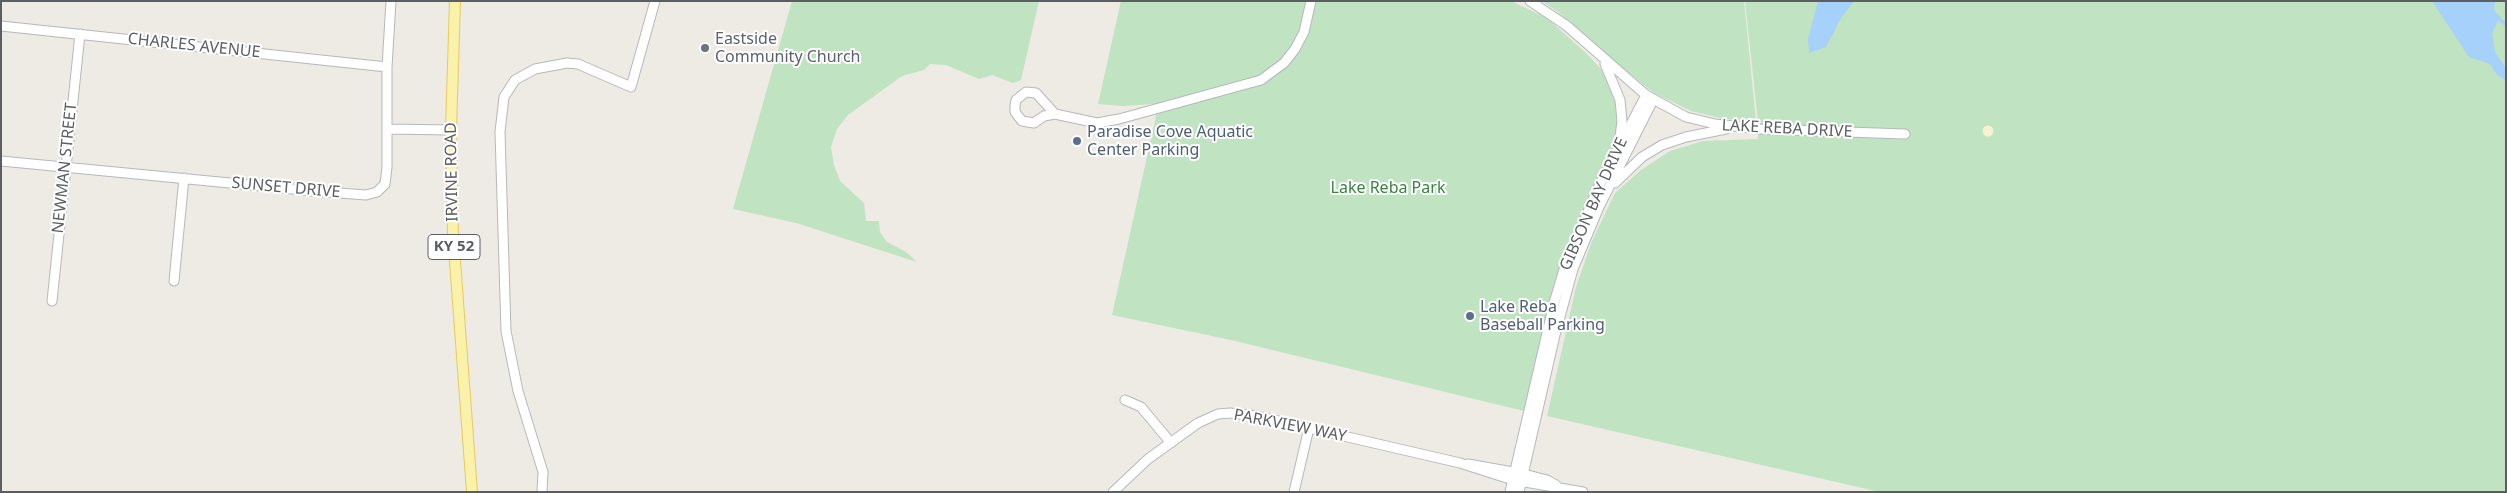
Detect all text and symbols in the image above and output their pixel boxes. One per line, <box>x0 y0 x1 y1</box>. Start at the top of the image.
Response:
street label: CHARLES AVENUE <box>127 29 261 63</box>
place label: Eastside Community Church <box>715 29 860 67</box>
marker: Eastside Community Church <box>699 42 711 54</box>
street label: NEWMAN STREET <box>49 102 81 234</box>
street label: LAKE REBA DRIVE <box>1721 116 1853 142</box>
street label: IRVINE ROAD <box>442 122 462 222</box>
place label: Paradise Cove Aquatic Center Parking <box>1087 122 1253 160</box>
marker: Paradise Cove Aquatic Center Parking <box>1071 135 1083 147</box>
street label: GIBSON BAY DRIVE <box>1556 135 1632 273</box>
street label: SUNSET DRIVE <box>231 174 341 202</box>
park label: Lake Reba Park <box>1331 178 1445 198</box>
road number: KY 52 <box>428 234 480 260</box>
place label: Lake Reba Baseball Parking <box>1480 297 1605 335</box>
marker: Lake Reba Baseball Parking <box>1464 310 1476 322</box>
street label: PARKVIEW WAY <box>1232 406 1348 446</box>

